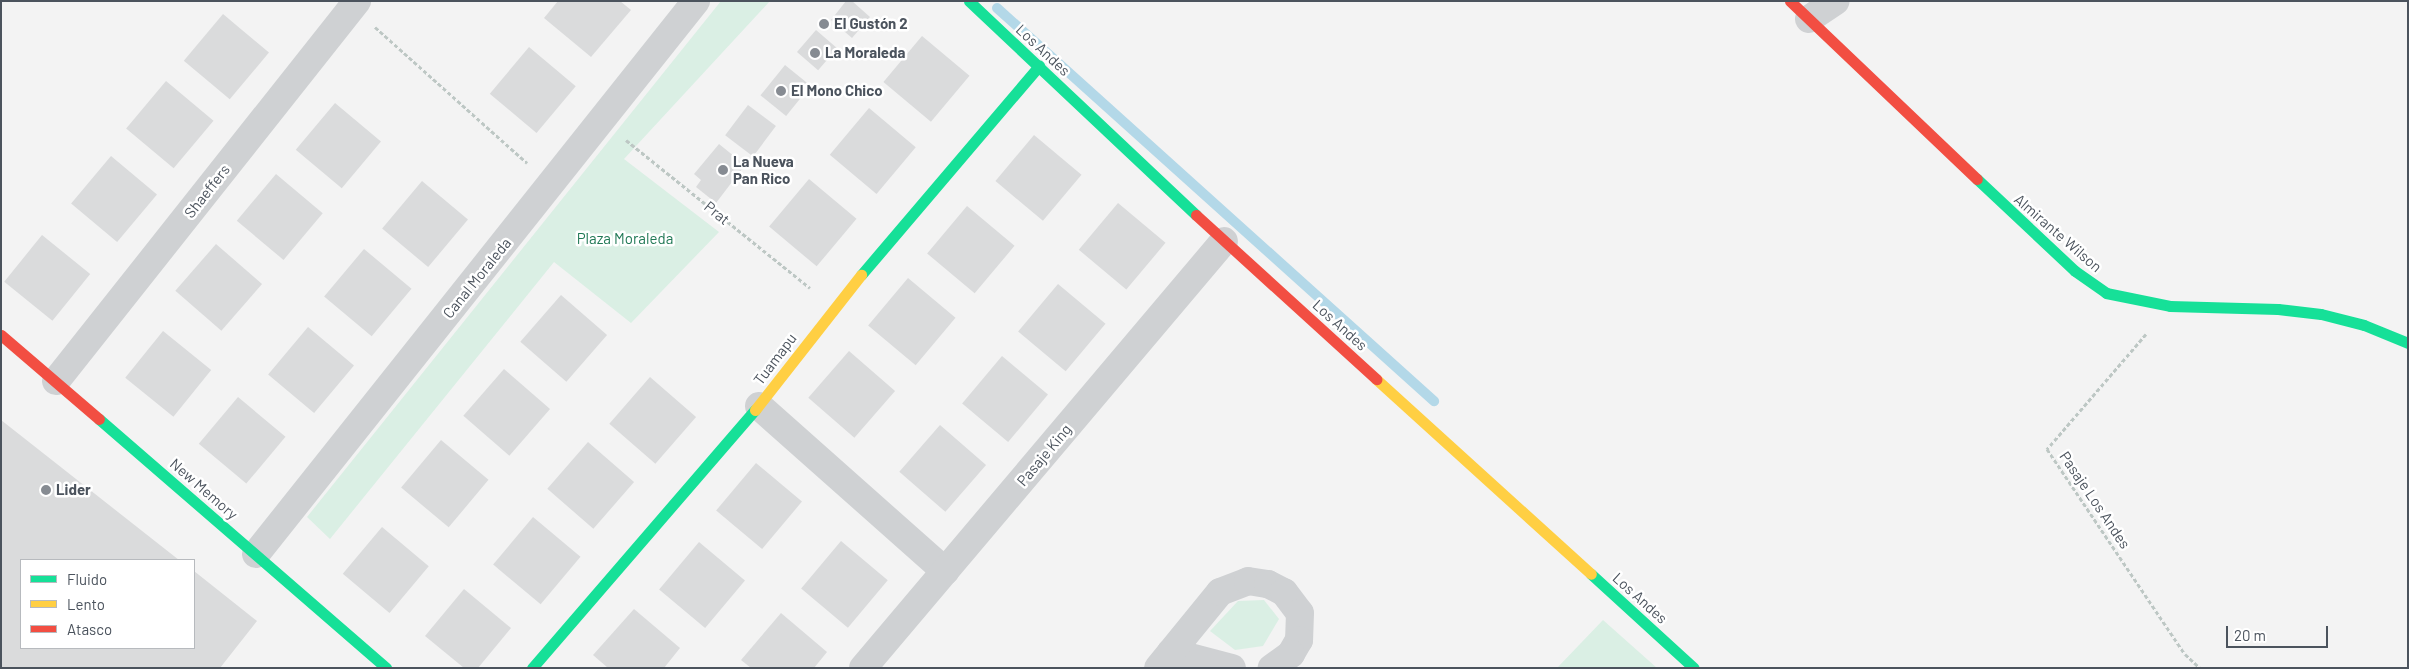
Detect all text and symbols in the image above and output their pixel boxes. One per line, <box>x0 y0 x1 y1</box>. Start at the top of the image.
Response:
place label: El Gustón 2 <box>834 15 908 33</box>
marker: El Gustón 2 <box>818 18 830 30</box>
street label: Los Andes <box>1012 20 1074 80</box>
place label: La Moraleda <box>825 44 905 62</box>
marker: La Moraleda <box>809 47 821 59</box>
place label: El Mono Chico <box>791 82 882 100</box>
marker: El Mono Chico <box>775 85 787 97</box>
place label: La Nueva Pan Rico <box>733 152 794 187</box>
street label: Shaeffers <box>181 161 233 221</box>
marker: La Nueva Pan Rico <box>717 164 729 176</box>
street label: Almirante Wilson <box>2011 190 2105 276</box>
street label: Prat <box>701 197 733 229</box>
park label: Plaza Moraleda <box>577 230 673 248</box>
street label: Canal Moraleda <box>439 234 515 322</box>
street label: Los Andes <box>1309 296 1371 354</box>
street label: Tuamapu <box>750 330 800 388</box>
street label: Pasaje King <box>1013 420 1075 490</box>
street label: Pasaje Los Andes <box>2056 448 2134 552</box>
street label: New Memory <box>166 455 242 523</box>
place label: Lider <box>56 481 91 499</box>
marker: Lider <box>40 484 52 496</box>
legend <box>20 559 195 649</box>
street label: Los Andes <box>1609 569 1671 627</box>
text: Fluido <box>67 570 107 588</box>
text: Lento <box>67 595 105 613</box>
scale bar <box>2229 616 2332 648</box>
text: Atasco <box>67 620 112 638</box>
text: 20 m <box>2234 626 2266 644</box>

